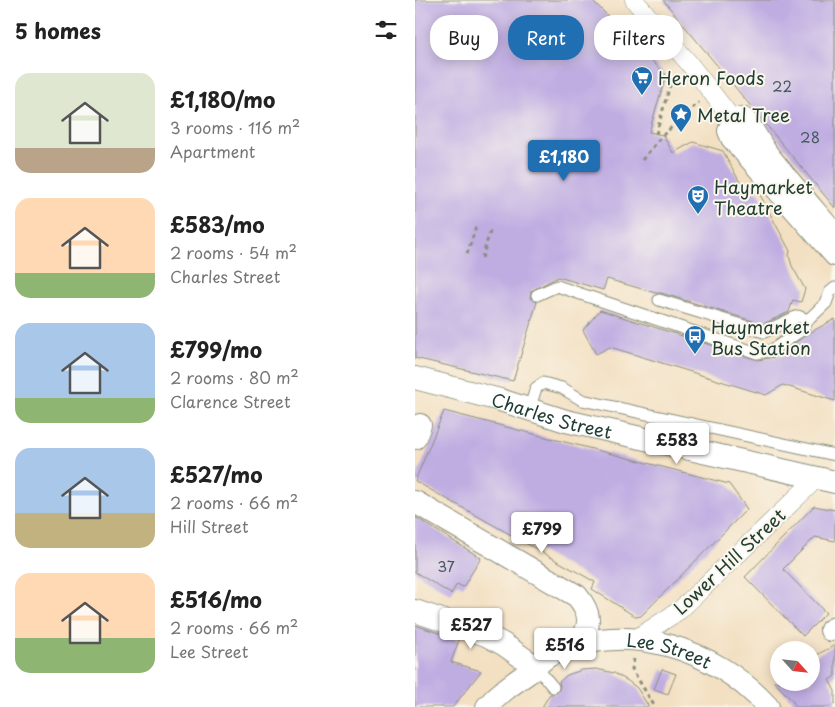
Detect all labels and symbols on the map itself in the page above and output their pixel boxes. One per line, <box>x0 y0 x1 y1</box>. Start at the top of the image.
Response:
place label: Heron Foods <box>658 64 764 91</box>
supermarket icon: Heron Foods <box>630 65 654 96</box>
house number: 22 <box>772 74 792 97</box>
place label: Metal Tree <box>697 101 790 128</box>
place icon: Metal Tree <box>669 102 693 133</box>
house number: 28 <box>800 125 820 148</box>
pin: £1,180 <box>523 140 605 182</box>
place label: Haymarket Theatre <box>714 173 813 221</box>
theatre icon: Haymarket Theatre <box>686 184 710 215</box>
place label: Haymarket Bus Station <box>711 313 811 361</box>
bus stop icon: Haymarket Bus Station <box>683 324 707 355</box>
street label: Charles Street <box>489 385 615 445</box>
pin: £583 <box>647 422 707 465</box>
street label: Lower Hill Street <box>667 502 791 620</box>
pin: £799 <box>512 512 572 554</box>
house number: 37 <box>437 554 455 577</box>
pin: £527 <box>441 608 501 650</box>
street label: Lee Street <box>626 625 717 674</box>
pin: £516 <box>535 628 595 670</box>
north arrow <box>770 641 820 691</box>

